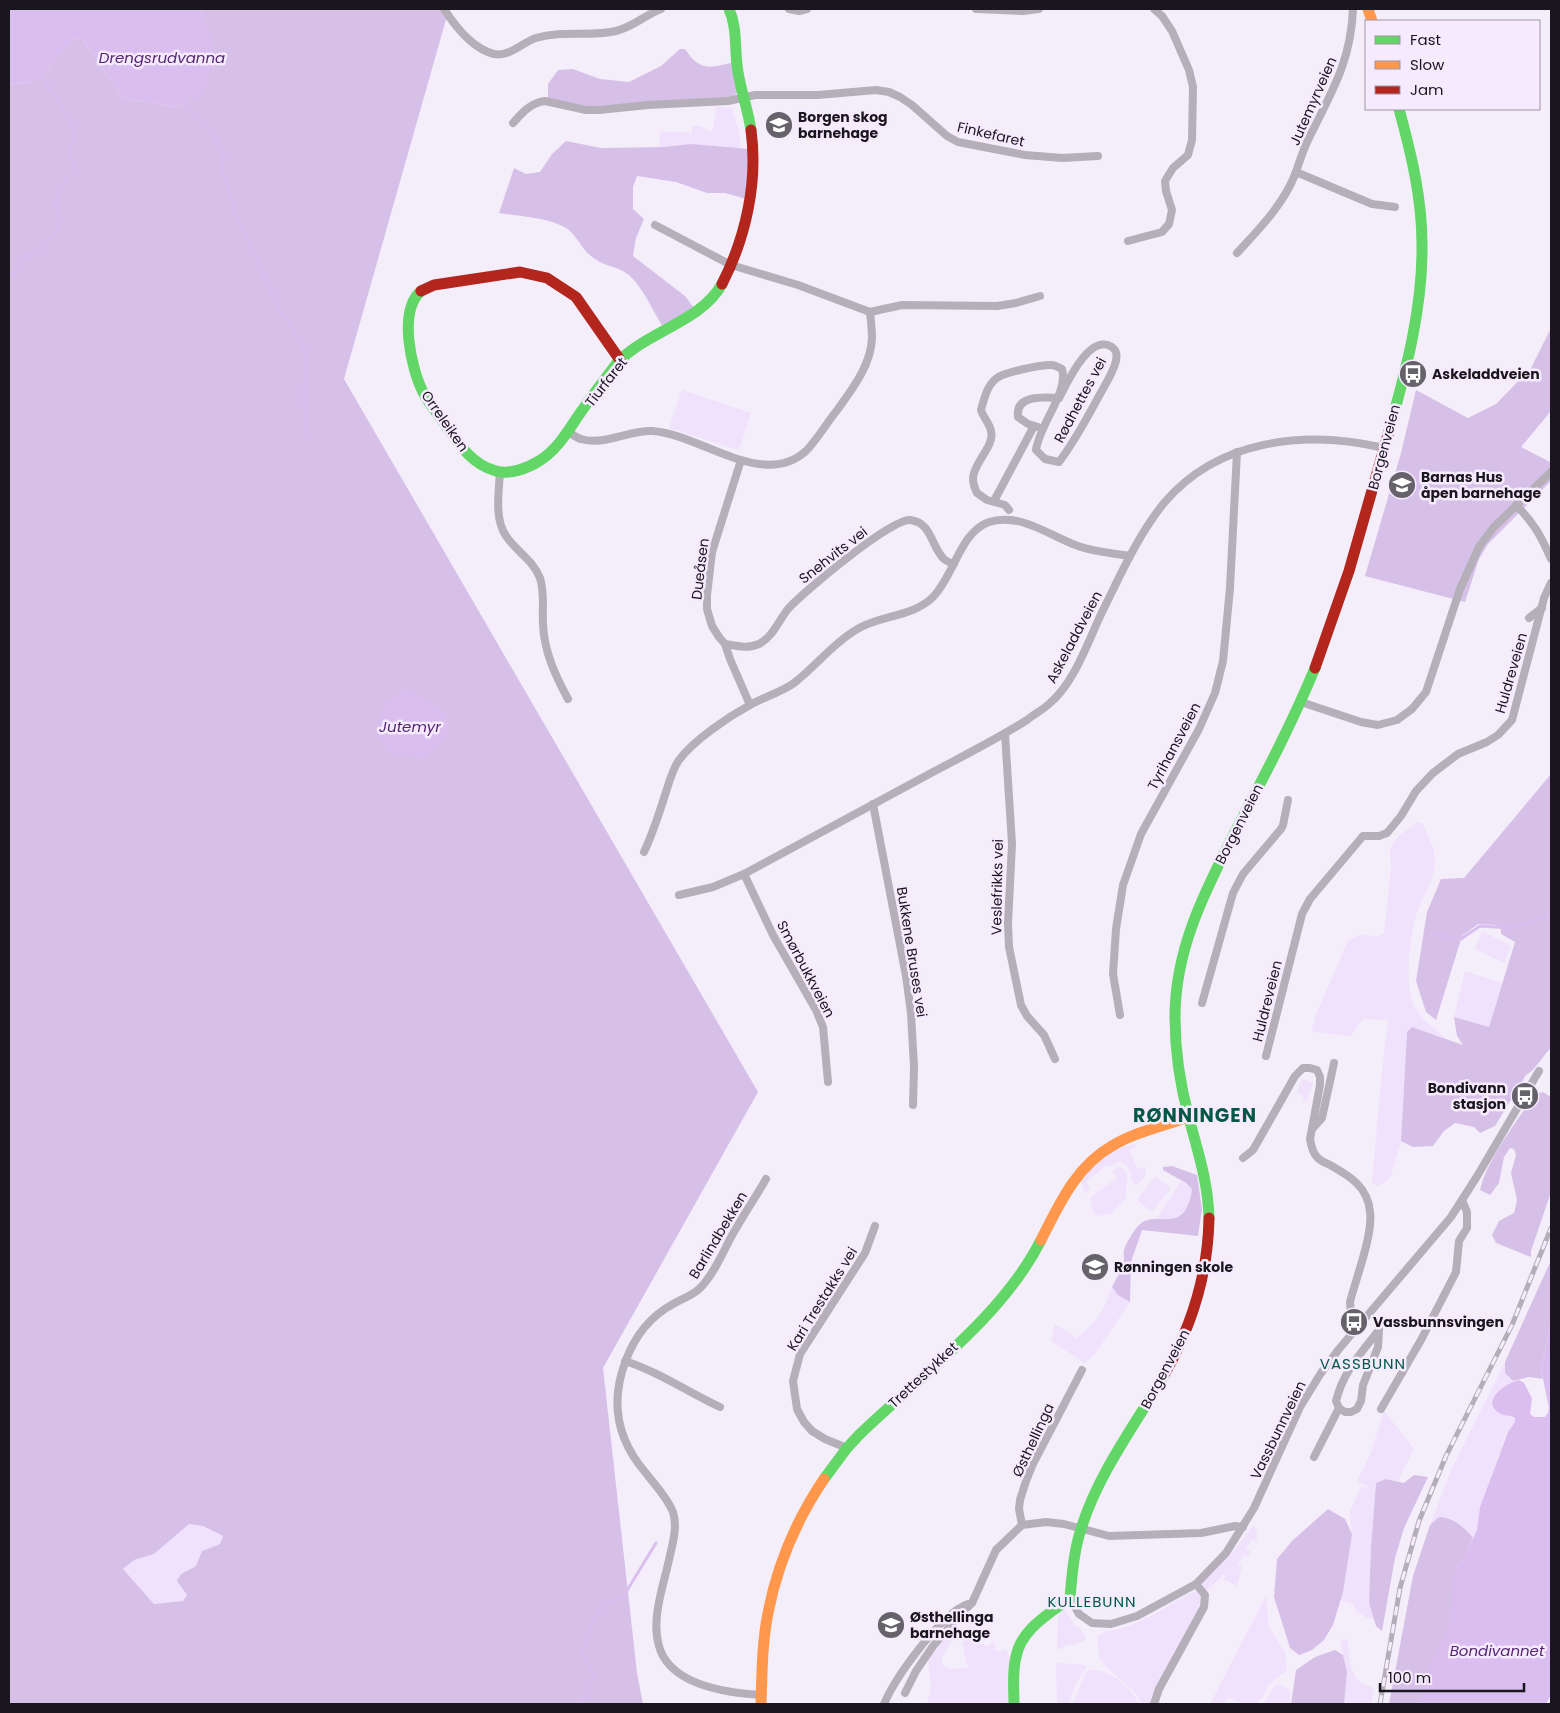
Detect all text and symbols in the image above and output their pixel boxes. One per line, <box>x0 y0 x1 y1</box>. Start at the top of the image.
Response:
legend <box>1365 20 1540 110</box>
text: Fast <box>1410 29 1441 50</box>
water label: Drengsrudvanna <box>99 47 225 68</box>
street label: Jutemyrveien <box>1284 53 1342 149</box>
text: Slow <box>1410 54 1445 75</box>
text: Jam <box>1410 79 1444 100</box>
place label: Borgen skog barnehage <box>798 107 888 143</box>
school or university icon: Borgen skog barnehage <box>764 110 794 140</box>
street label: Finkefaret <box>955 117 1027 151</box>
street label: Tiurfaret <box>580 353 632 411</box>
street label: Rødhettes vei <box>1049 354 1111 446</box>
bus stop icon: Askeladdveien <box>1398 359 1428 389</box>
place label: Askeladdveien <box>1432 364 1540 384</box>
street label: Orreleiken <box>417 386 473 456</box>
street label: Borgenveien <box>1363 402 1405 492</box>
place label: Barnas Hus åpen barnehage <box>1421 467 1542 503</box>
school or university icon: Barnas Hus åpen barnehage <box>1387 470 1417 500</box>
street label: Snehvits vei <box>794 522 872 588</box>
street label: Dueåsen <box>686 537 714 601</box>
street label: Askeladdveien <box>1041 587 1107 687</box>
street label: Huldreveien <box>1490 630 1532 716</box>
street label: Tyrihansveien <box>1143 699 1205 793</box>
water label: Jutemyr <box>379 716 441 737</box>
street label: Borgenveien <box>1210 780 1268 868</box>
street label: Veslefrikks vei <box>986 839 1008 935</box>
street label: Bukkene Bruses vei <box>892 885 932 1019</box>
street label: Smørbukkveien <box>772 917 840 1021</box>
street label: Huldreveien <box>1247 958 1287 1044</box>
place label: Bondivann stasjon <box>1428 1078 1506 1114</box>
bus stop icon: Bondivann stasjon <box>1510 1081 1540 1111</box>
district label: RØNNINGEN <box>1133 1102 1257 1129</box>
street label: Barlindbekken <box>684 1188 752 1282</box>
street label: Kari Trestakks vei <box>782 1243 862 1355</box>
school or university icon: Rønningen skole <box>1080 1252 1110 1282</box>
place label: Rønningen skole <box>1114 1257 1233 1277</box>
bus stop icon: Vassbunnsvingen <box>1339 1307 1369 1337</box>
place label: Vassbunnsvingen <box>1373 1312 1504 1332</box>
street label: Borgenveien <box>1136 1326 1194 1412</box>
street label: Trettestykket <box>884 1337 962 1413</box>
district label: VASSBUNN <box>1320 1353 1406 1374</box>
street label: Vassbunnveien <box>1245 1377 1311 1483</box>
street label: Østhellinga <box>1007 1400 1059 1480</box>
district label: KULLEBUNN <box>1047 1591 1137 1612</box>
place label: Østhellinga barnehage <box>910 1607 993 1643</box>
school or university icon: Østhellinga barnehage <box>876 1610 906 1640</box>
water label: Bondivannet <box>1450 1640 1545 1661</box>
scale bar <box>1380 1660 1524 1692</box>
text: 100 m <box>1388 1667 1431 1688</box>

